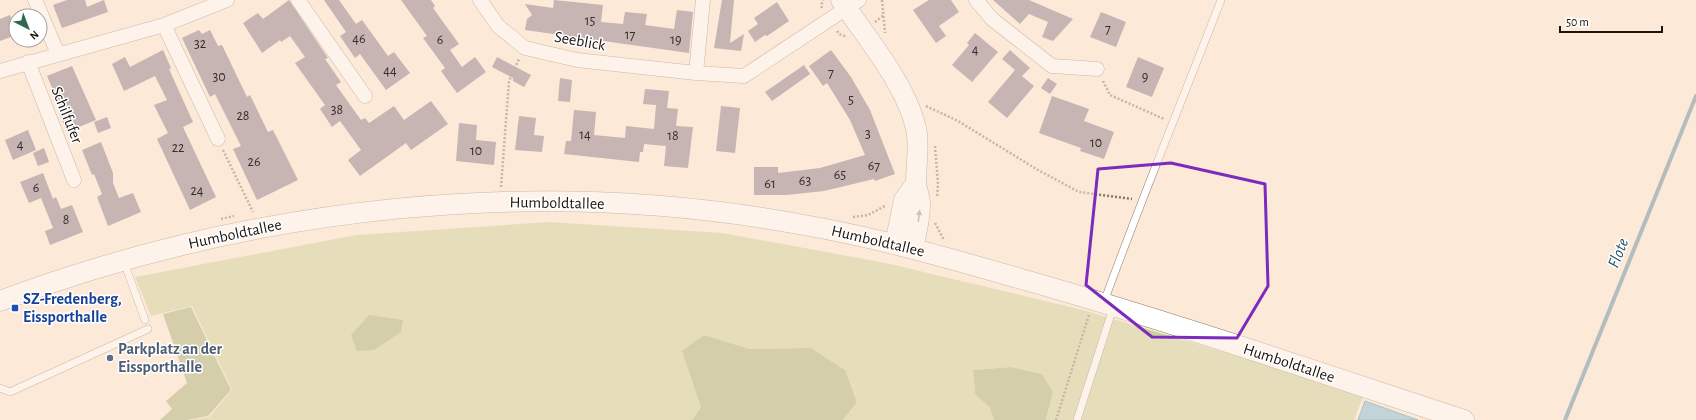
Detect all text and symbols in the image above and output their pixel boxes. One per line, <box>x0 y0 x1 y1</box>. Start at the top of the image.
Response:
north arrow <box>8 8 48 48</box>
scale bar <box>1560 8 1662 34</box>
house number: 15 <box>585 14 595 28</box>
text: 50 m <box>1566 16 1589 28</box>
house number: 7 <box>1105 22 1111 36</box>
text: N <box>28 28 41 42</box>
house number: 17 <box>625 28 635 42</box>
street label: Seeblick <box>553 29 607 53</box>
house number: 46 <box>352 32 366 46</box>
house number: 6 <box>437 33 443 47</box>
house number: 19 <box>670 33 682 47</box>
house number: 32 <box>194 37 206 51</box>
house number: 4 <box>972 43 979 57</box>
house number: 44 <box>383 64 397 78</box>
house number: 7 <box>828 66 834 80</box>
house number: 30 <box>212 70 226 84</box>
house number: 9 <box>1142 70 1148 84</box>
street label: Schilfufer <box>48 84 86 146</box>
house number: 5 <box>848 93 854 107</box>
house number: 38 <box>331 103 343 117</box>
house number: 28 <box>236 109 250 123</box>
house number: 3 <box>865 127 871 141</box>
house number: 14 <box>579 128 591 142</box>
house number: 18 <box>667 129 679 143</box>
house number: 10 <box>1090 136 1102 150</box>
house number: 4 <box>17 138 24 152</box>
house number: 22 <box>172 141 184 155</box>
house number: 10 <box>470 144 482 158</box>
house number: 26 <box>248 155 260 169</box>
house number: 67 <box>868 159 880 173</box>
house number: 65 <box>834 168 846 182</box>
house number: 63 <box>799 174 811 188</box>
house number: 61 <box>764 177 776 191</box>
house number: 6 <box>33 181 39 195</box>
house number: 24 <box>190 184 204 198</box>
street label: Humboldtallee <box>509 194 605 212</box>
one-way arrow <box>916 210 923 222</box>
house number: 8 <box>63 213 69 227</box>
street label: Humboldtallee <box>187 216 283 252</box>
street label: Humboldtallee <box>830 223 926 259</box>
water label: Flote <box>1604 236 1632 270</box>
place label: SZ-Fredenberg, Eissporthalle <box>23 291 122 325</box>
marker: SZ-Fredenberg, Eissporthalle <box>10 303 20 313</box>
place label: Parkplatz an der Eissporthalle <box>118 341 223 375</box>
street label: Humboldtallee <box>1241 341 1337 385</box>
marker: Parkplatz an der Eissporthalle <box>105 353 115 363</box>

